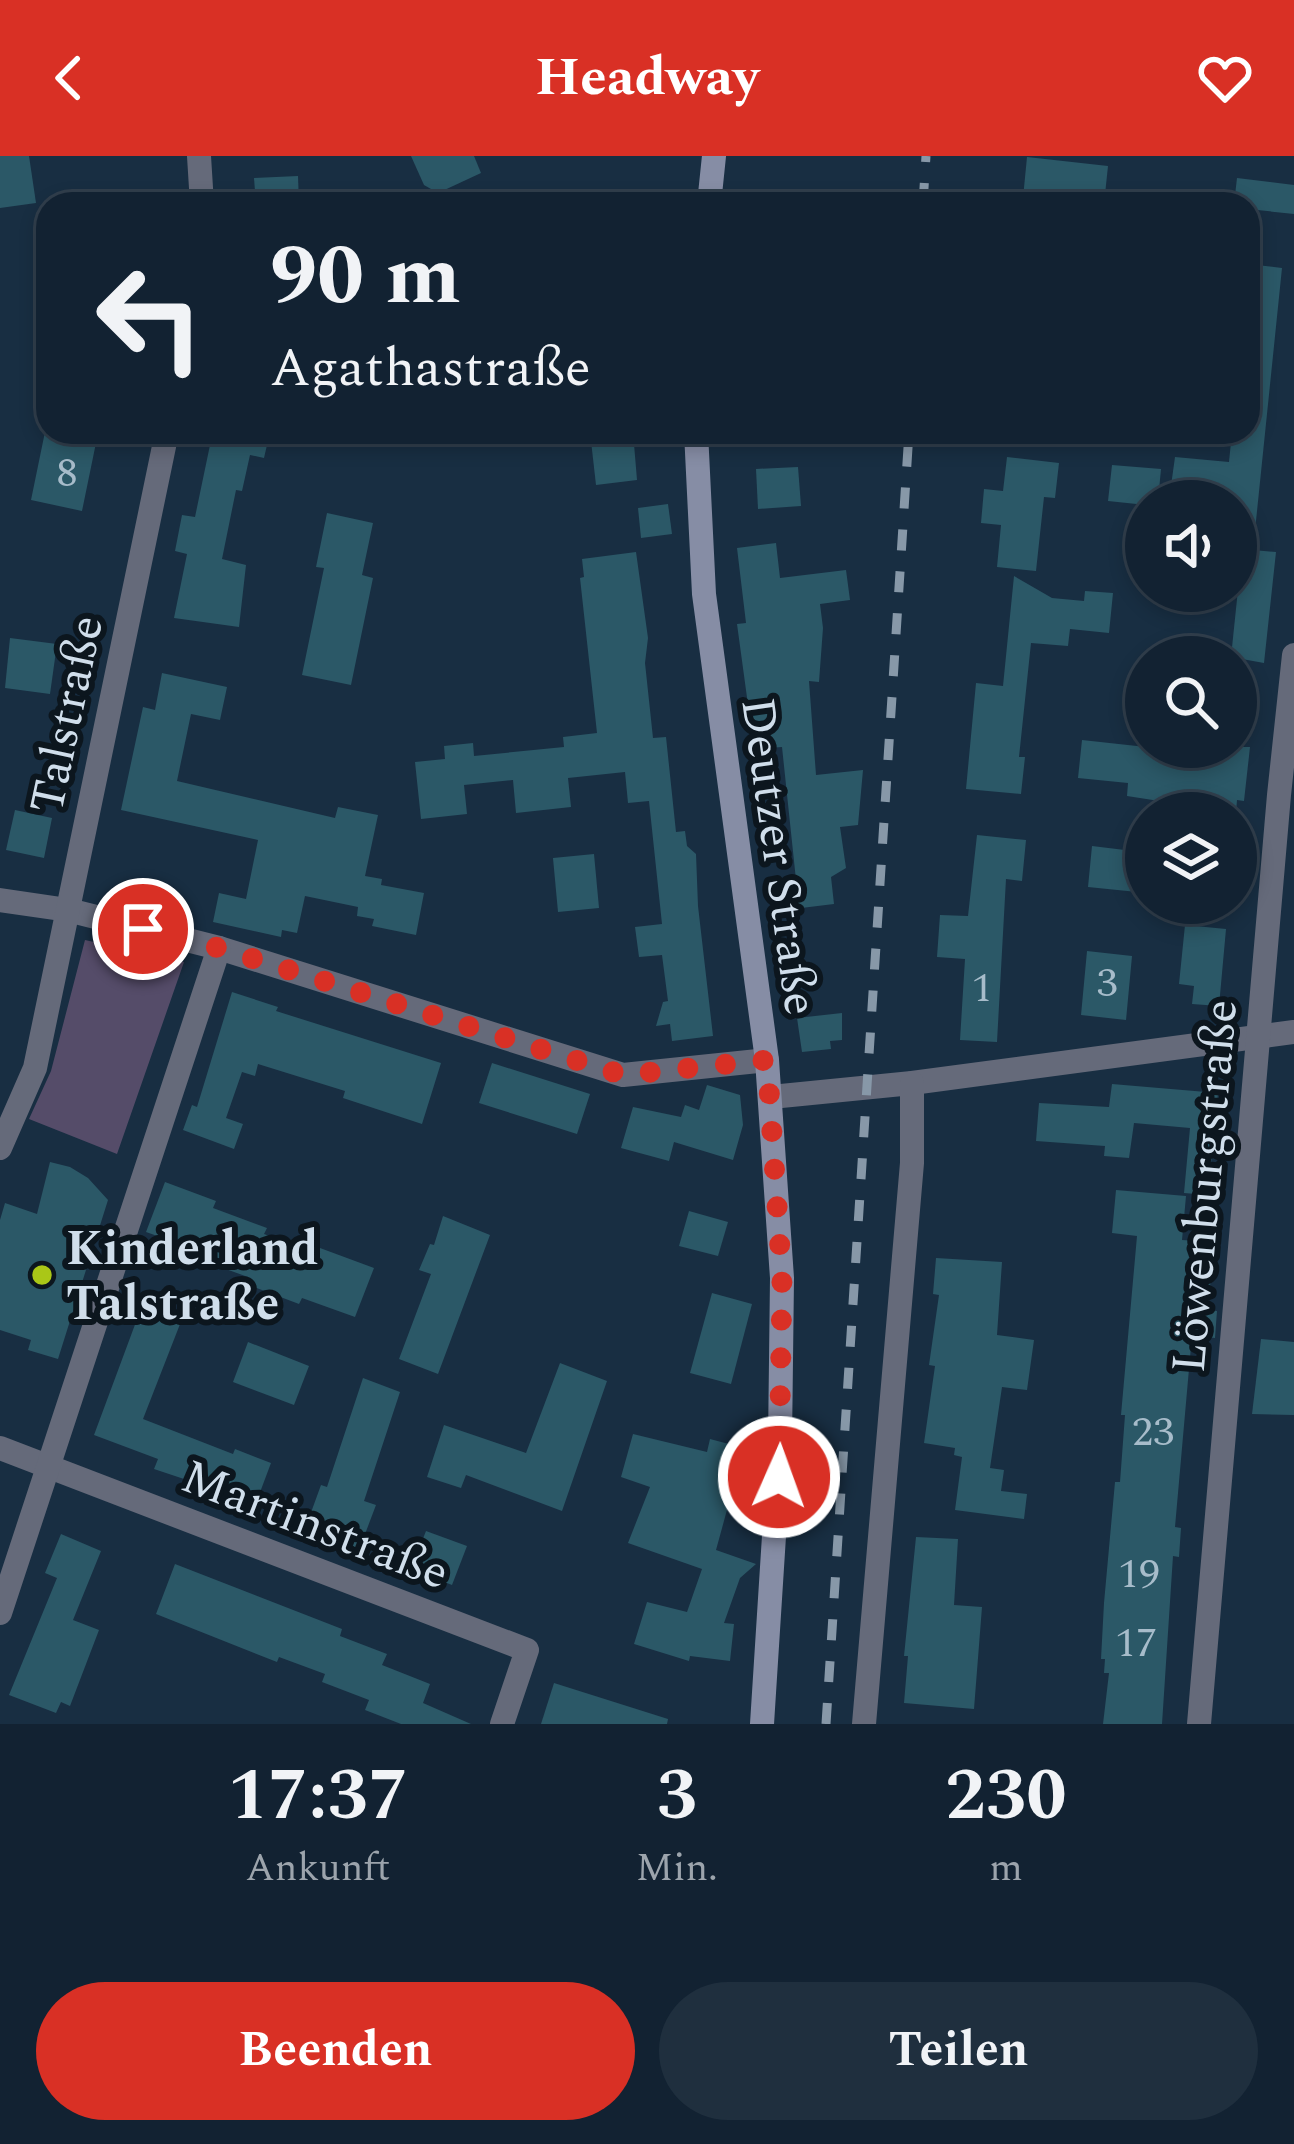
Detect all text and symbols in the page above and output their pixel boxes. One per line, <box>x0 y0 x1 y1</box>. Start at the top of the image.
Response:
text: Headway <box>535 37 759 119</box>
icon: back <box>36 45 102 111</box>
icon: heart <box>1192 45 1258 111</box>
text: 90 m <box>270 213 461 341</box>
icon: left <box>72 240 228 396</box>
text: Agathastraße <box>270 328 591 410</box>
house number: 8 <box>56 442 78 505</box>
map controls <box>1125 480 1257 924</box>
button: sound <box>1125 480 1257 612</box>
street label: Talstraße <box>11 609 124 820</box>
button: search <box>1125 636 1257 768</box>
street label: Deutzer Straße <box>720 693 837 1020</box>
button: layers <box>1125 792 1257 924</box>
pin <box>92 878 194 980</box>
icon: arrive <box>110 896 176 962</box>
house number: 3 <box>1096 952 1118 1015</box>
house number: 1 <box>971 957 993 1020</box>
street label: Löwenburgstraße <box>1153 996 1258 1376</box>
place label: Kinderland Talstraße <box>66 1213 319 1341</box>
marker: Kinderland Talstraße <box>29 1262 55 1288</box>
house number: 23 <box>1132 1401 1174 1464</box>
position arrow <box>716 1414 842 1540</box>
street label: Martinstraße <box>171 1441 460 1610</box>
house number: 19 <box>1118 1543 1160 1606</box>
house number: 17 <box>1115 1612 1157 1675</box>
text: 17:37 <box>227 1742 408 1851</box>
text: 3 <box>657 1742 697 1851</box>
text: 230 <box>945 1742 1067 1851</box>
text: Ankunft <box>245 1839 390 1898</box>
text: Min. <box>636 1839 718 1898</box>
text: m <box>989 1839 1023 1898</box>
button: Beenden <box>36 1982 635 2120</box>
button: Teilen <box>659 1982 1258 2120</box>

